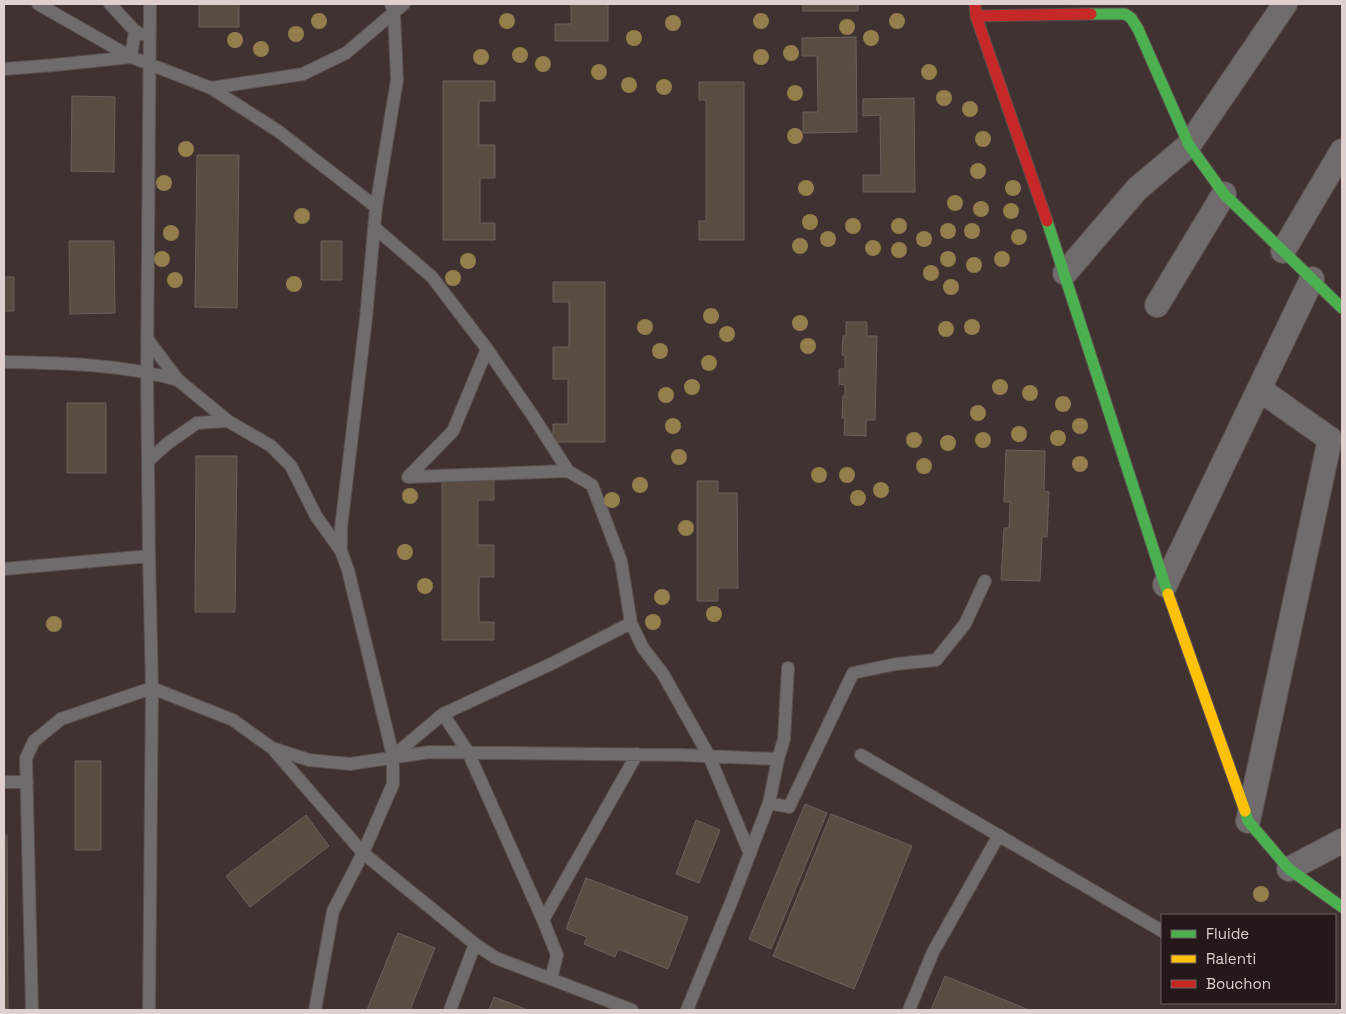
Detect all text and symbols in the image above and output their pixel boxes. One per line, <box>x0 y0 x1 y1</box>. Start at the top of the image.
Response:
legend <box>1161 914 1336 1004</box>
text: Fluide <box>1206 924 1249 943</box>
text: Ralenti <box>1206 949 1256 968</box>
text: Bouchon <box>1206 974 1271 993</box>

